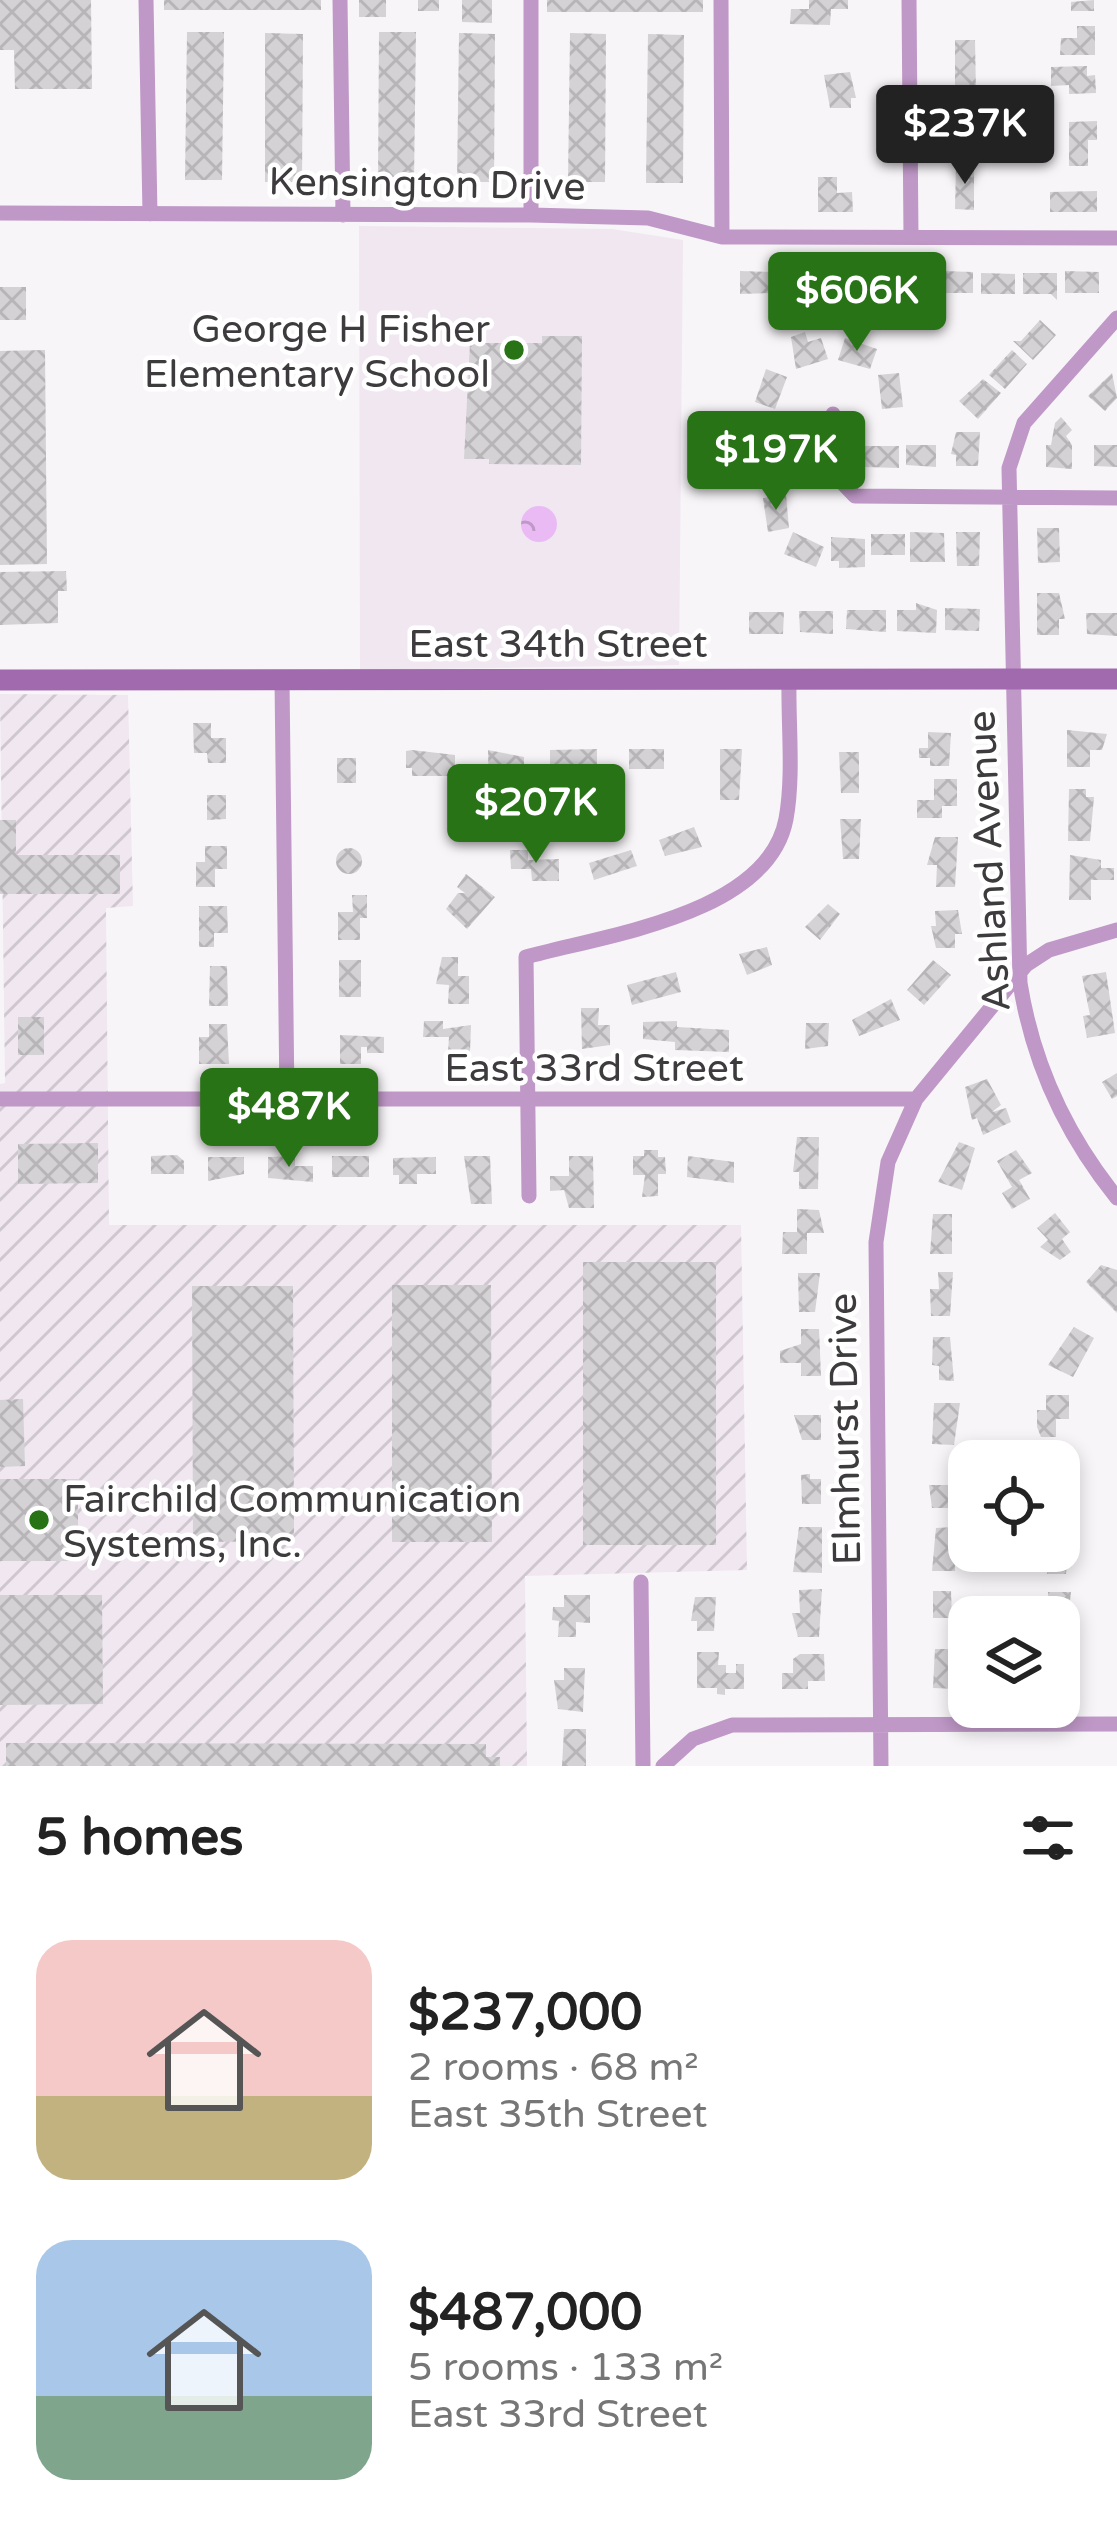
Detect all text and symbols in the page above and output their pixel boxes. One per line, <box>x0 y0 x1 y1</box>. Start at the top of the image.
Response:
pin: $237K <box>881 85 1049 187</box>
text: $237K <box>903 100 1027 147</box>
street label: Kensington Drive <box>268 158 586 211</box>
pin: $606K <box>773 252 941 354</box>
text: $606K <box>795 267 919 314</box>
place label: George H Fisher Elementary School <box>144 306 490 398</box>
marker: George H Fisher Elementary School <box>501 337 527 363</box>
pin: $197K <box>692 411 860 513</box>
text: $197K <box>714 426 838 473</box>
street label: East 34th Street <box>408 621 708 668</box>
street label: Ashland Avenue <box>958 709 1021 1013</box>
pin: $207K <box>452 764 620 866</box>
text: $207K <box>474 779 598 826</box>
street label: East 33rd Street <box>444 1045 744 1092</box>
pin: $487K <box>205 1068 373 1170</box>
text: $487K <box>227 1083 351 1130</box>
street label: Elmhurst Drive <box>820 1292 871 1566</box>
map controls <box>948 1440 1080 1728</box>
button: locate <box>948 1440 1080 1572</box>
place label: Fairchild Communication Systems, Inc. <box>63 1476 522 1568</box>
marker: Fairchild Communication Systems, Inc. <box>26 1507 52 1533</box>
button: layers <box>948 1596 1080 1728</box>
icon: filters <box>1015 1805 1081 1871</box>
text: 5 homes <box>36 1807 244 1869</box>
text: $237,000 <box>408 1982 642 2044</box>
icon: home <box>132 1988 276 2132</box>
text: 2 rooms · 68 m² <box>408 2044 699 2091</box>
text: East 35th Street <box>408 2091 707 2138</box>
text: $487,000 <box>408 2282 642 2344</box>
icon: home <box>132 2288 276 2432</box>
text: 5 rooms · 133 m² <box>408 2344 723 2391</box>
text: East 33rd Street <box>408 2391 708 2438</box>

